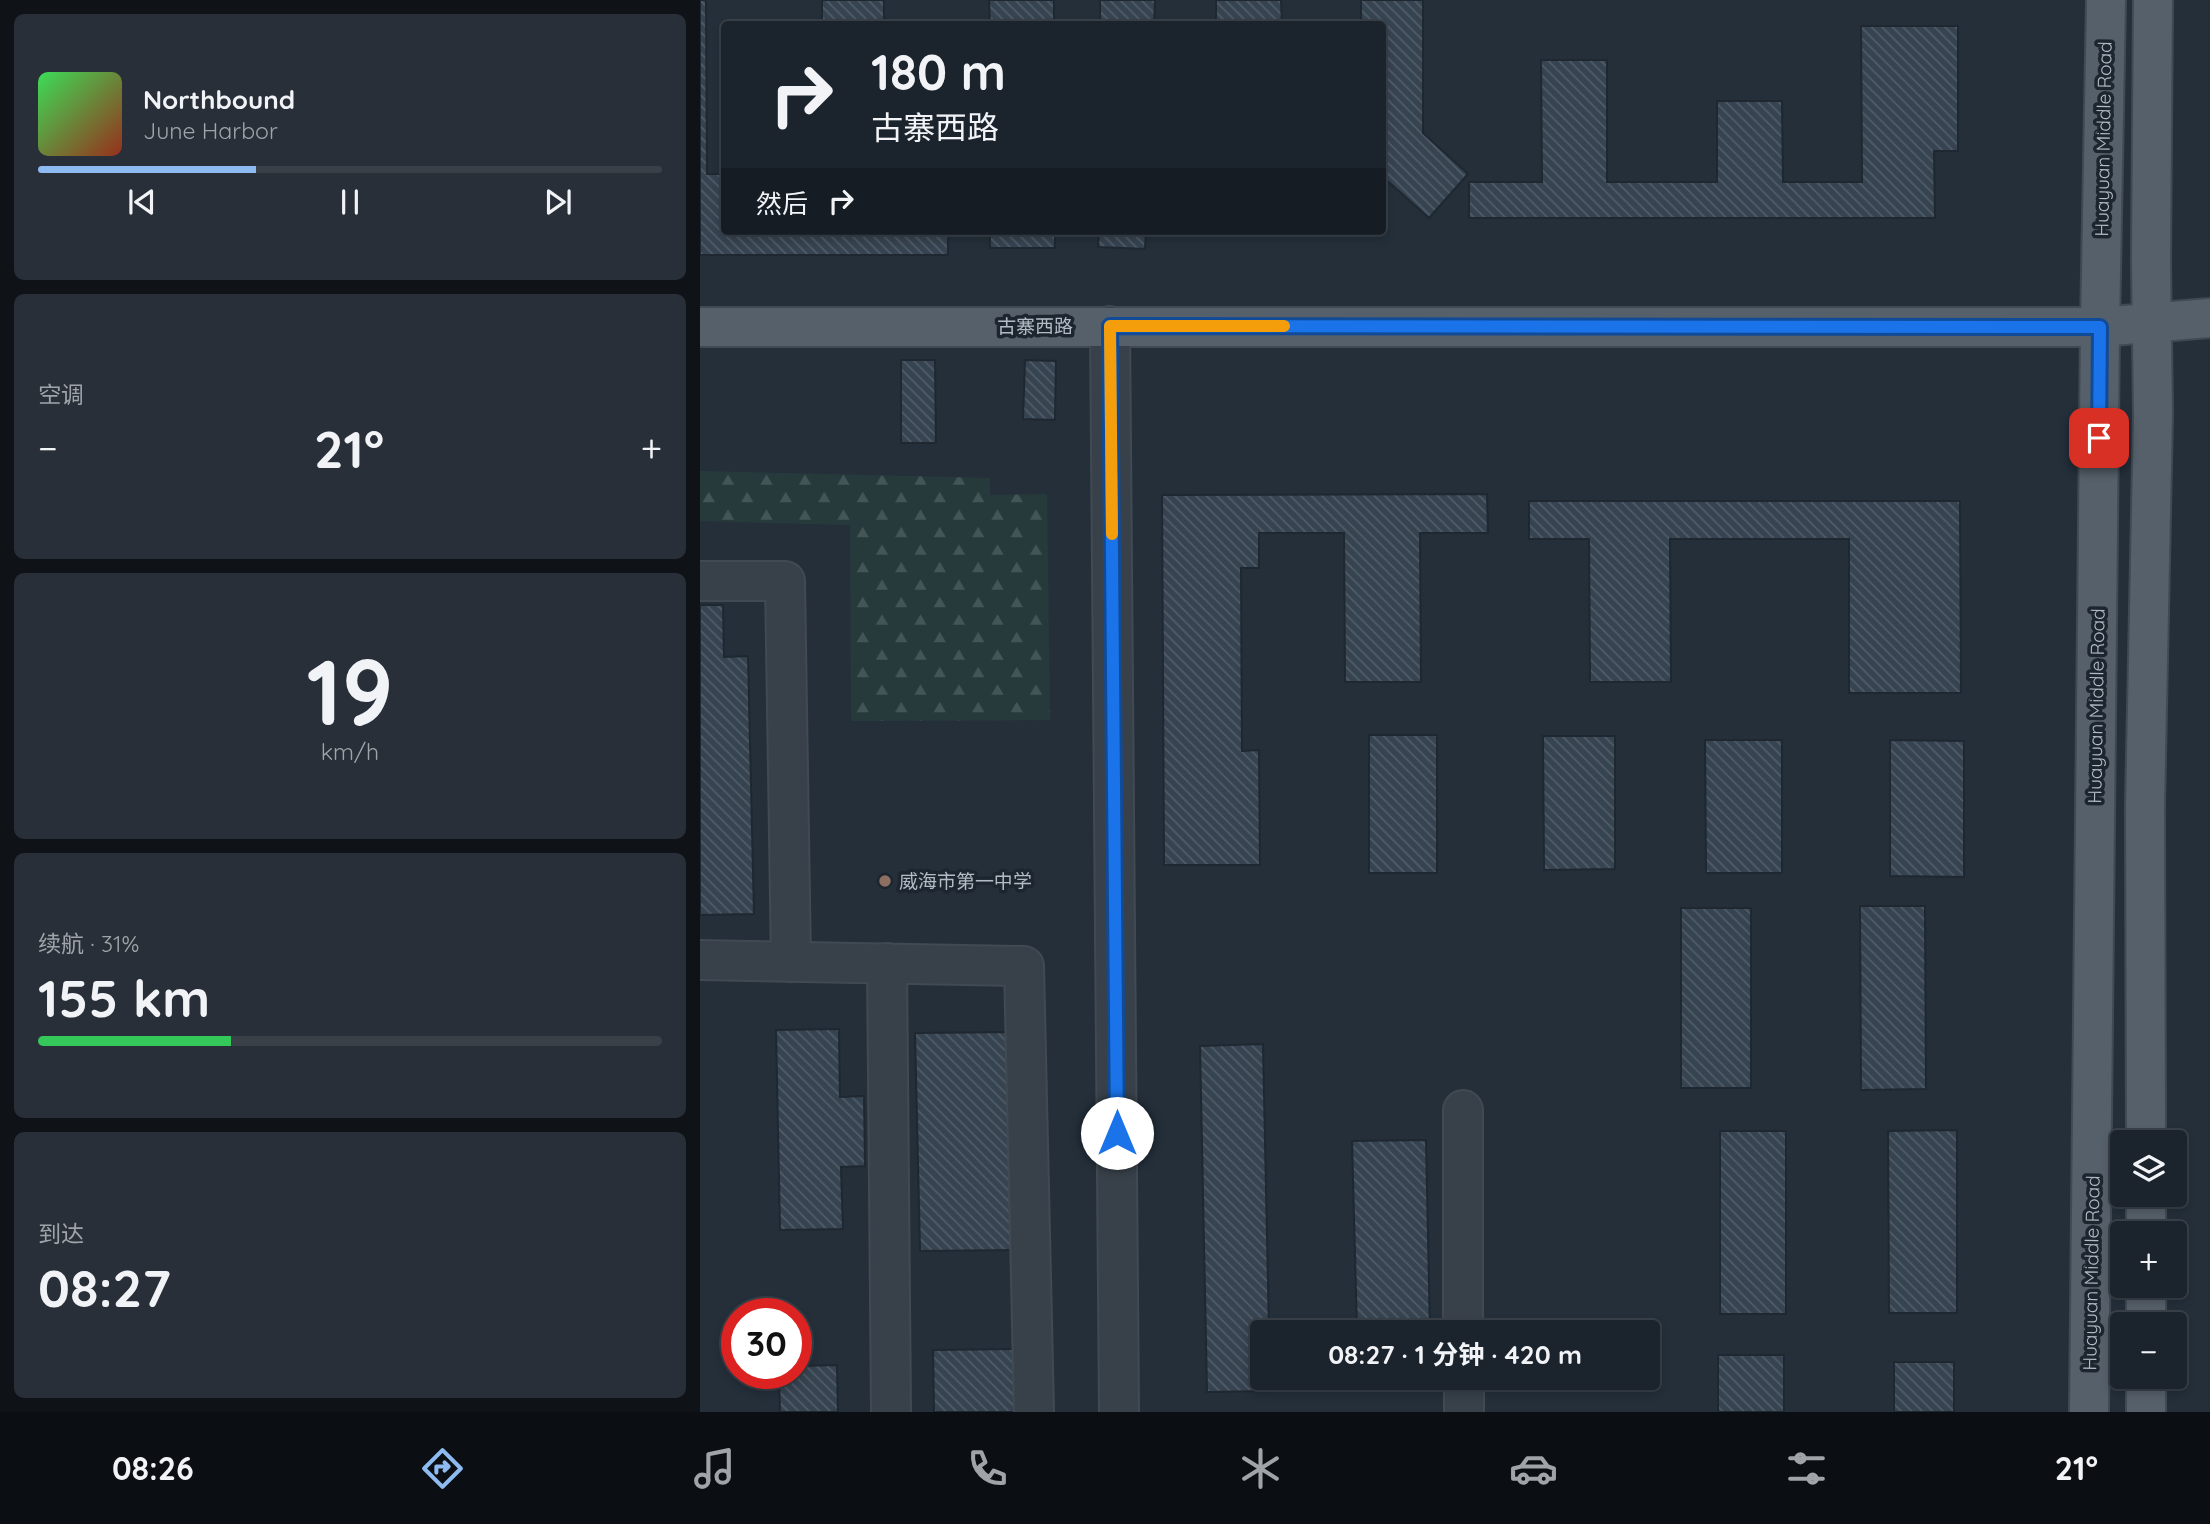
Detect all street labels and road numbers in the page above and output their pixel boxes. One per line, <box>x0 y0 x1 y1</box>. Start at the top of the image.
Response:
street label: Huayuan Middle Road <box>2089 41 2117 237</box>
street label: 古寨西路 <box>997 314 1073 338</box>
street label: Huayuan Middle Road <box>2082 608 2110 804</box>
street label: Huayuan Middle Road <box>2077 1175 2105 1371</box>

